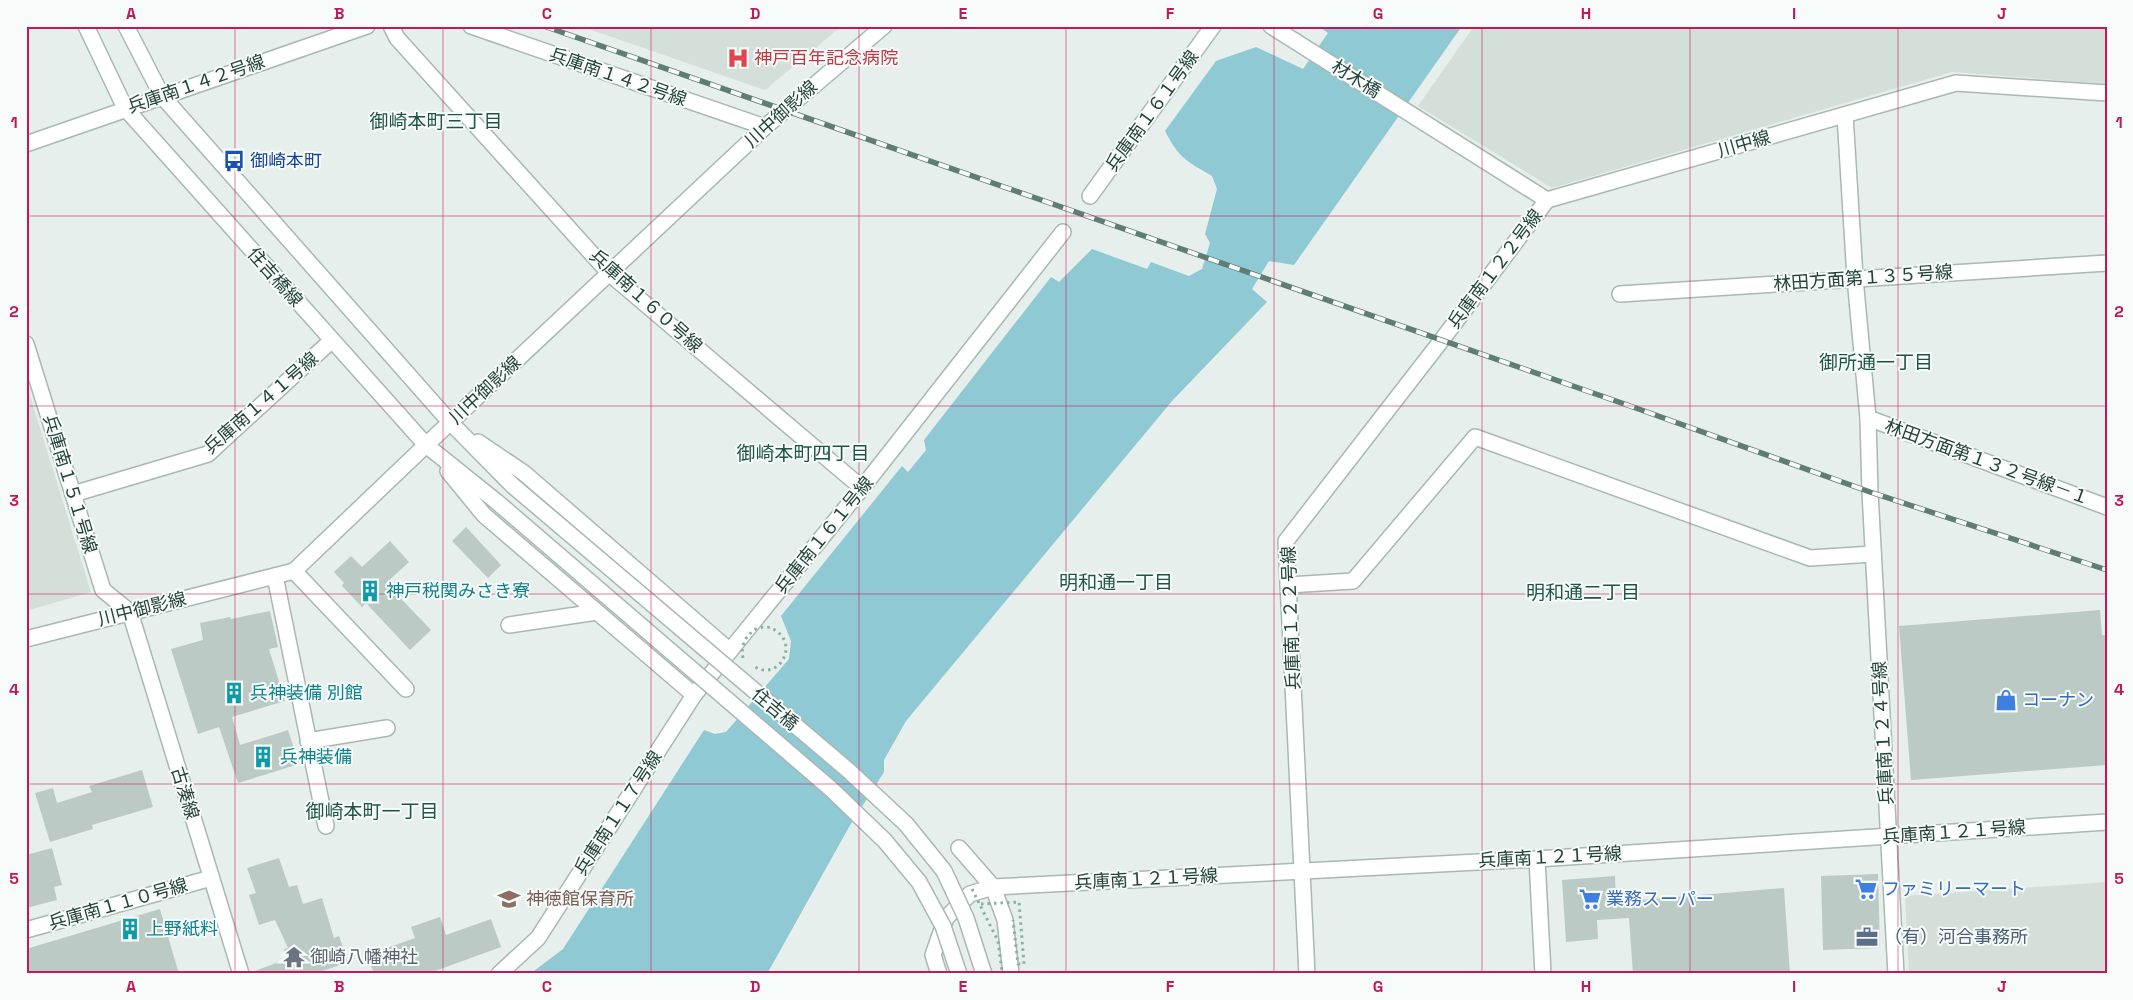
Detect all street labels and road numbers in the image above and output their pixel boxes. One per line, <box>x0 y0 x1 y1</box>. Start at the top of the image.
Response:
street label: 兵庫南１４２号線 <box>546 42 690 111</box>
street label: 兵庫南１６１号線 <box>1100 46 1203 176</box>
street label: 兵庫南１４２号線 <box>124 49 268 118</box>
street label: 材木橋 <box>1327 55 1385 103</box>
street label: 川中御影線 <box>740 75 822 152</box>
street label: 川中線 <box>1715 125 1773 162</box>
street label: 兵庫南１２２号線 <box>1442 204 1547 333</box>
street label: 住吉橋線 <box>243 242 308 311</box>
street label: 兵庫南１６０号線 <box>585 244 708 357</box>
street label: 林田方面第１３５号線 <box>1772 260 1954 295</box>
street label: 兵庫南１４１号線 <box>199 347 323 459</box>
street label: 川中御影線 <box>444 351 525 429</box>
street label: 兵庫南１５１号線 <box>38 412 103 556</box>
street label: 林田方面第１３２号線－１ <box>1882 414 2093 509</box>
street label: 兵庫南１６１号線 <box>769 471 878 598</box>
street label: 兵庫南１２２号線 <box>1276 546 1305 690</box>
street label: 川中御影線 <box>95 586 188 631</box>
street label: 兵庫南１２４号線 <box>1867 661 1898 806</box>
street label: 住吉橋 <box>747 682 803 735</box>
street label: 兵庫南１１７号線 <box>569 746 666 879</box>
street label: 古湊線 <box>167 764 204 822</box>
street label: 兵庫南１２１号線 <box>1881 815 2027 848</box>
street label: 兵庫南１２１号線 <box>1477 841 1622 872</box>
street label: 兵庫南１２１号線 <box>1073 863 1218 894</box>
street label: 兵庫南１１０号線 <box>45 873 190 934</box>

